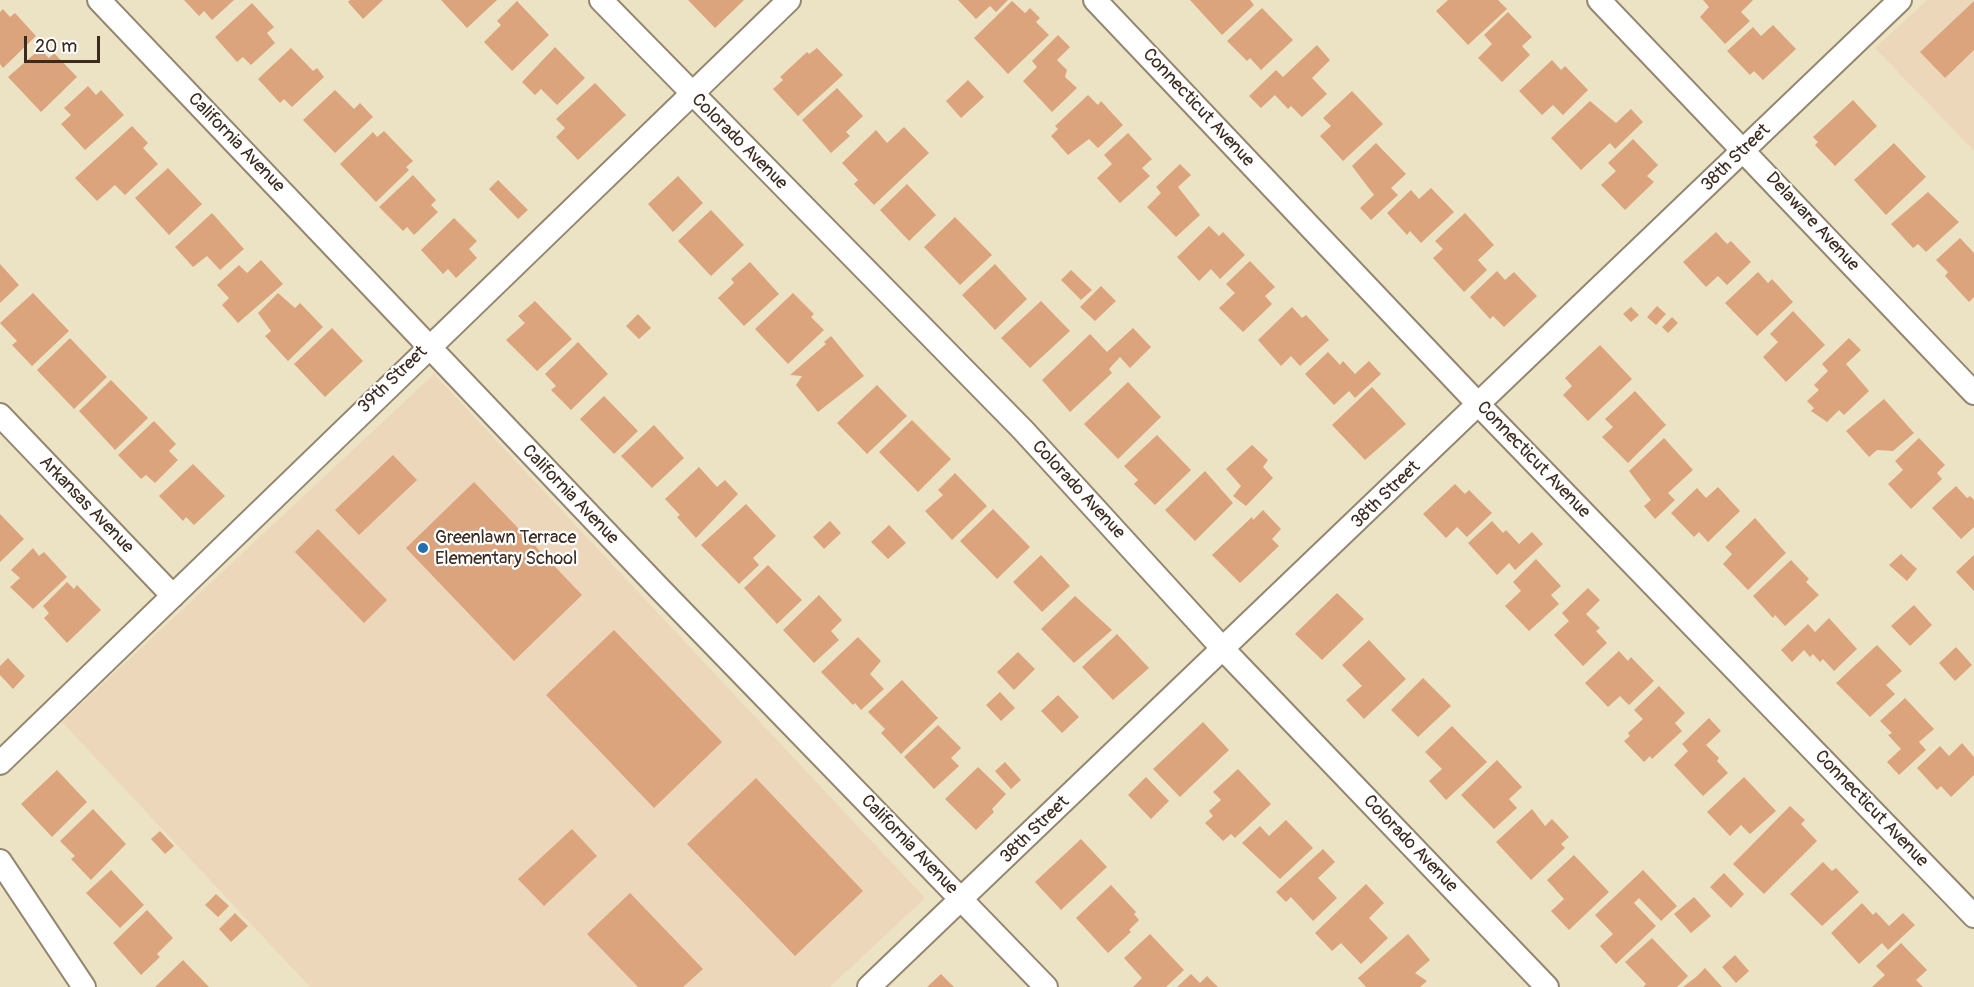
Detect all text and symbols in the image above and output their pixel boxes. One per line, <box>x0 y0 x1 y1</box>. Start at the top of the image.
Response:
scale bar <box>27 24 104 62</box>
text: 20 m <box>35 35 77 58</box>
street label: Connecticut Avenue <box>1138 44 1258 172</box>
street label: California Avenue <box>183 89 289 197</box>
street label: Colorado Avenue <box>687 90 791 194</box>
street label: 38th Street <box>1697 120 1775 196</box>
street label: Delaware Avenue <box>1761 168 1863 276</box>
street label: 39th Street <box>354 342 432 418</box>
street label: Connecticut Avenue <box>1472 397 1594 523</box>
street label: Colorado Avenue <box>1027 436 1129 544</box>
street label: California Avenue <box>517 441 623 549</box>
street label: Arkansas Avenue <box>34 452 138 558</box>
street label: 38th Street <box>1347 457 1425 533</box>
place label: Greenlawn Terrace Elementary School <box>435 527 577 570</box>
marker: Greenlawn Terrace Elementary School <box>416 541 430 555</box>
street label: Connecticut Avenue <box>1810 746 1932 872</box>
street label: California Avenue <box>856 791 962 899</box>
street label: Colorado Avenue <box>1358 791 1462 897</box>
street label: 38th Street <box>996 792 1074 868</box>

